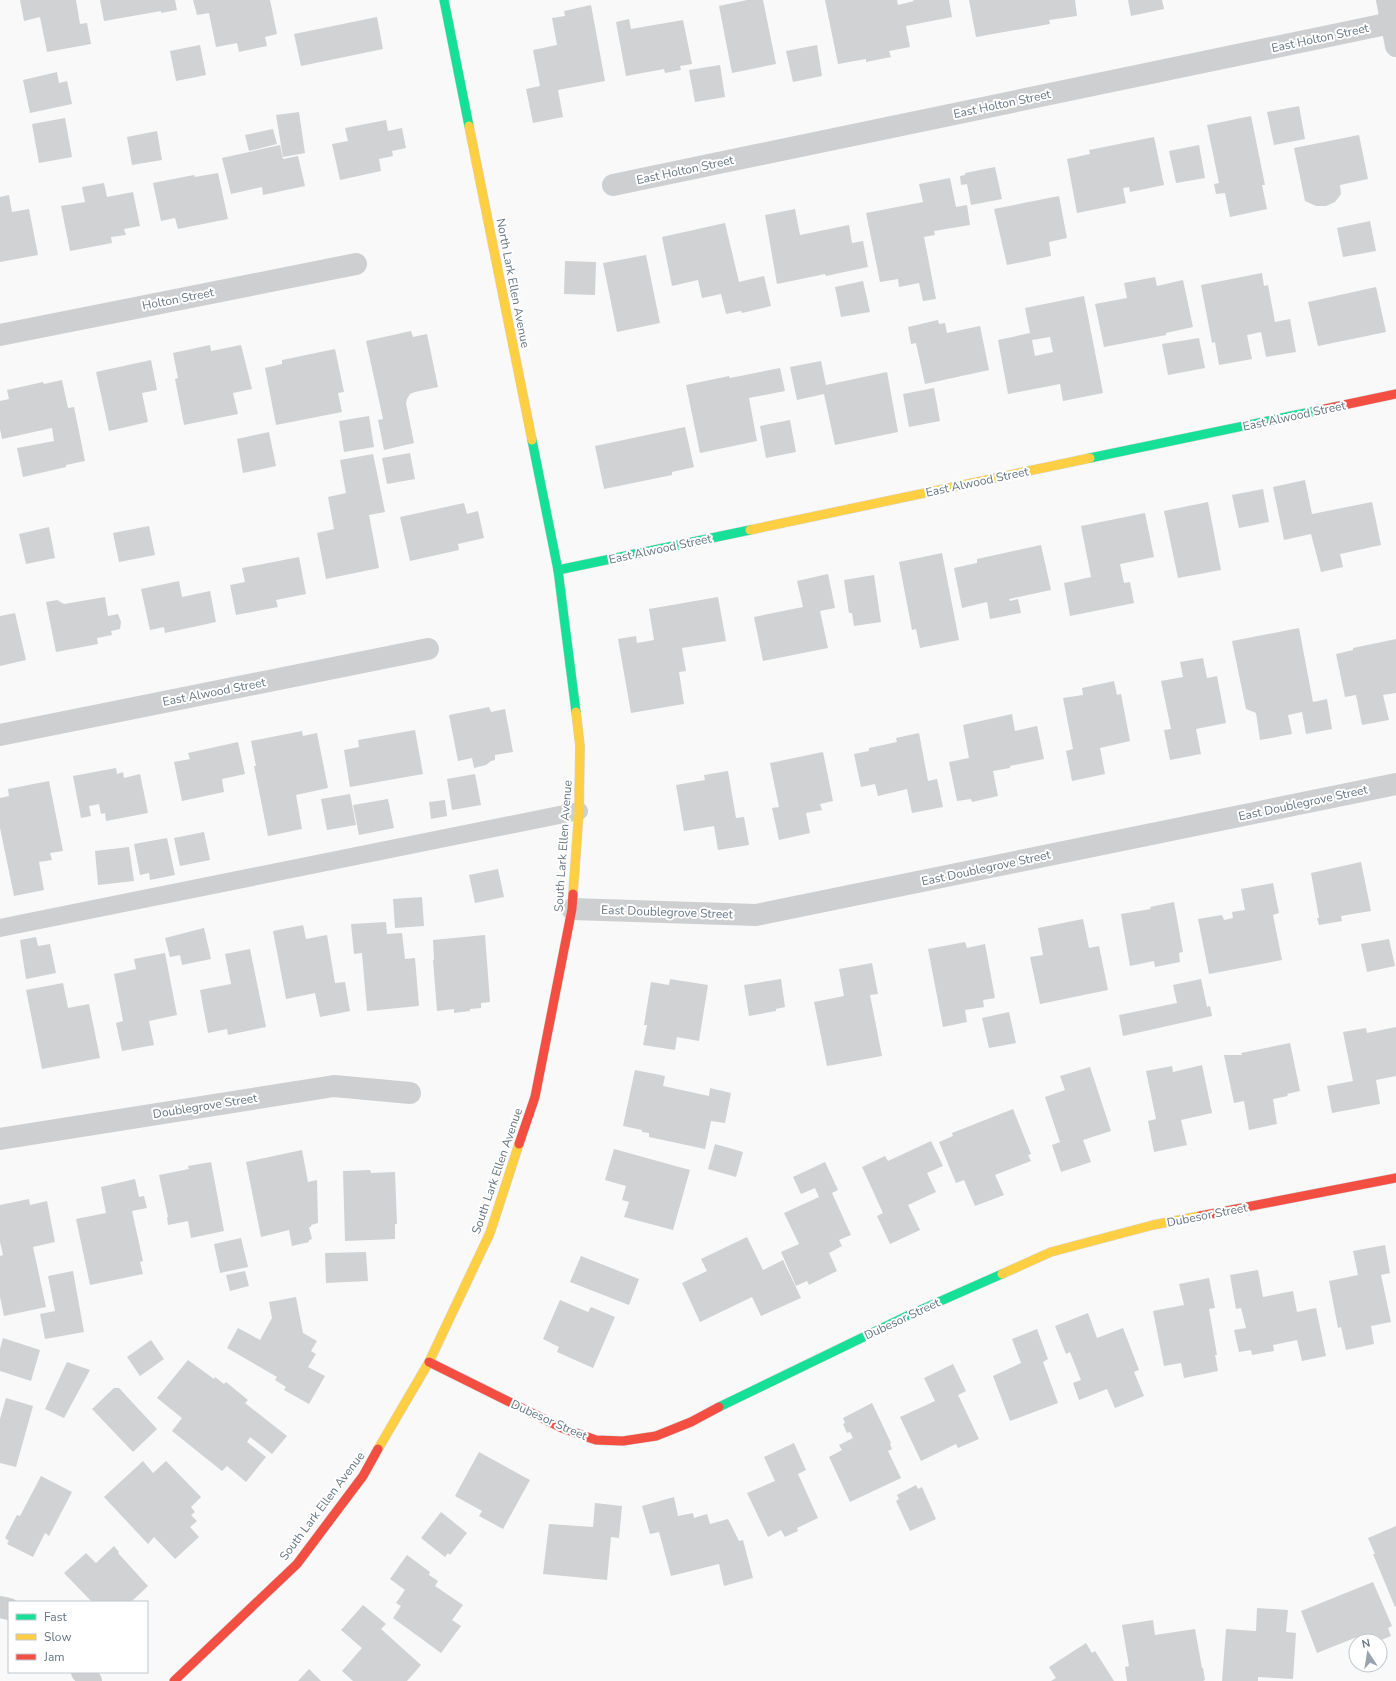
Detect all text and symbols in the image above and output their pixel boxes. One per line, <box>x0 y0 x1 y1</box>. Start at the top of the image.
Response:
street label: East Holton Street <box>1270 20 1371 56</box>
street label: East Holton Street <box>952 86 1053 122</box>
street label: East Holton Street <box>635 152 736 188</box>
street label: North Lark Ellen Avenue <box>493 217 533 349</box>
street label: Holton Street <box>141 284 216 314</box>
street label: East Alwood Street <box>1241 397 1348 435</box>
street label: East Alwood Street <box>924 463 1031 501</box>
street label: East Alwood Street <box>607 530 714 568</box>
street label: East Alwood Street <box>161 674 268 710</box>
street label: South Lark Ellen Avenue <box>550 779 576 913</box>
street label: East Doublegrove Street <box>1237 781 1370 825</box>
street label: East Doublegrove Street <box>920 846 1053 890</box>
street label: East Doublegrove Street <box>601 902 734 922</box>
street label: Doublegrove Street <box>152 1090 259 1122</box>
street label: South Lark Ellen Avenue <box>468 1106 526 1236</box>
street label: Dubesor Street <box>1165 1199 1249 1231</box>
street label: Dubesor Street <box>862 1294 943 1343</box>
street label: Dubesor Street <box>508 1396 590 1444</box>
street label: South Lark Ellen Avenue <box>276 1448 368 1564</box>
legend <box>8 1601 148 1673</box>
text: Fast <box>44 1609 67 1625</box>
text: Slow <box>44 1629 72 1645</box>
north arrow <box>1348 1633 1388 1673</box>
text: N <box>1360 1636 1372 1652</box>
text: Jam <box>43 1649 65 1665</box>

